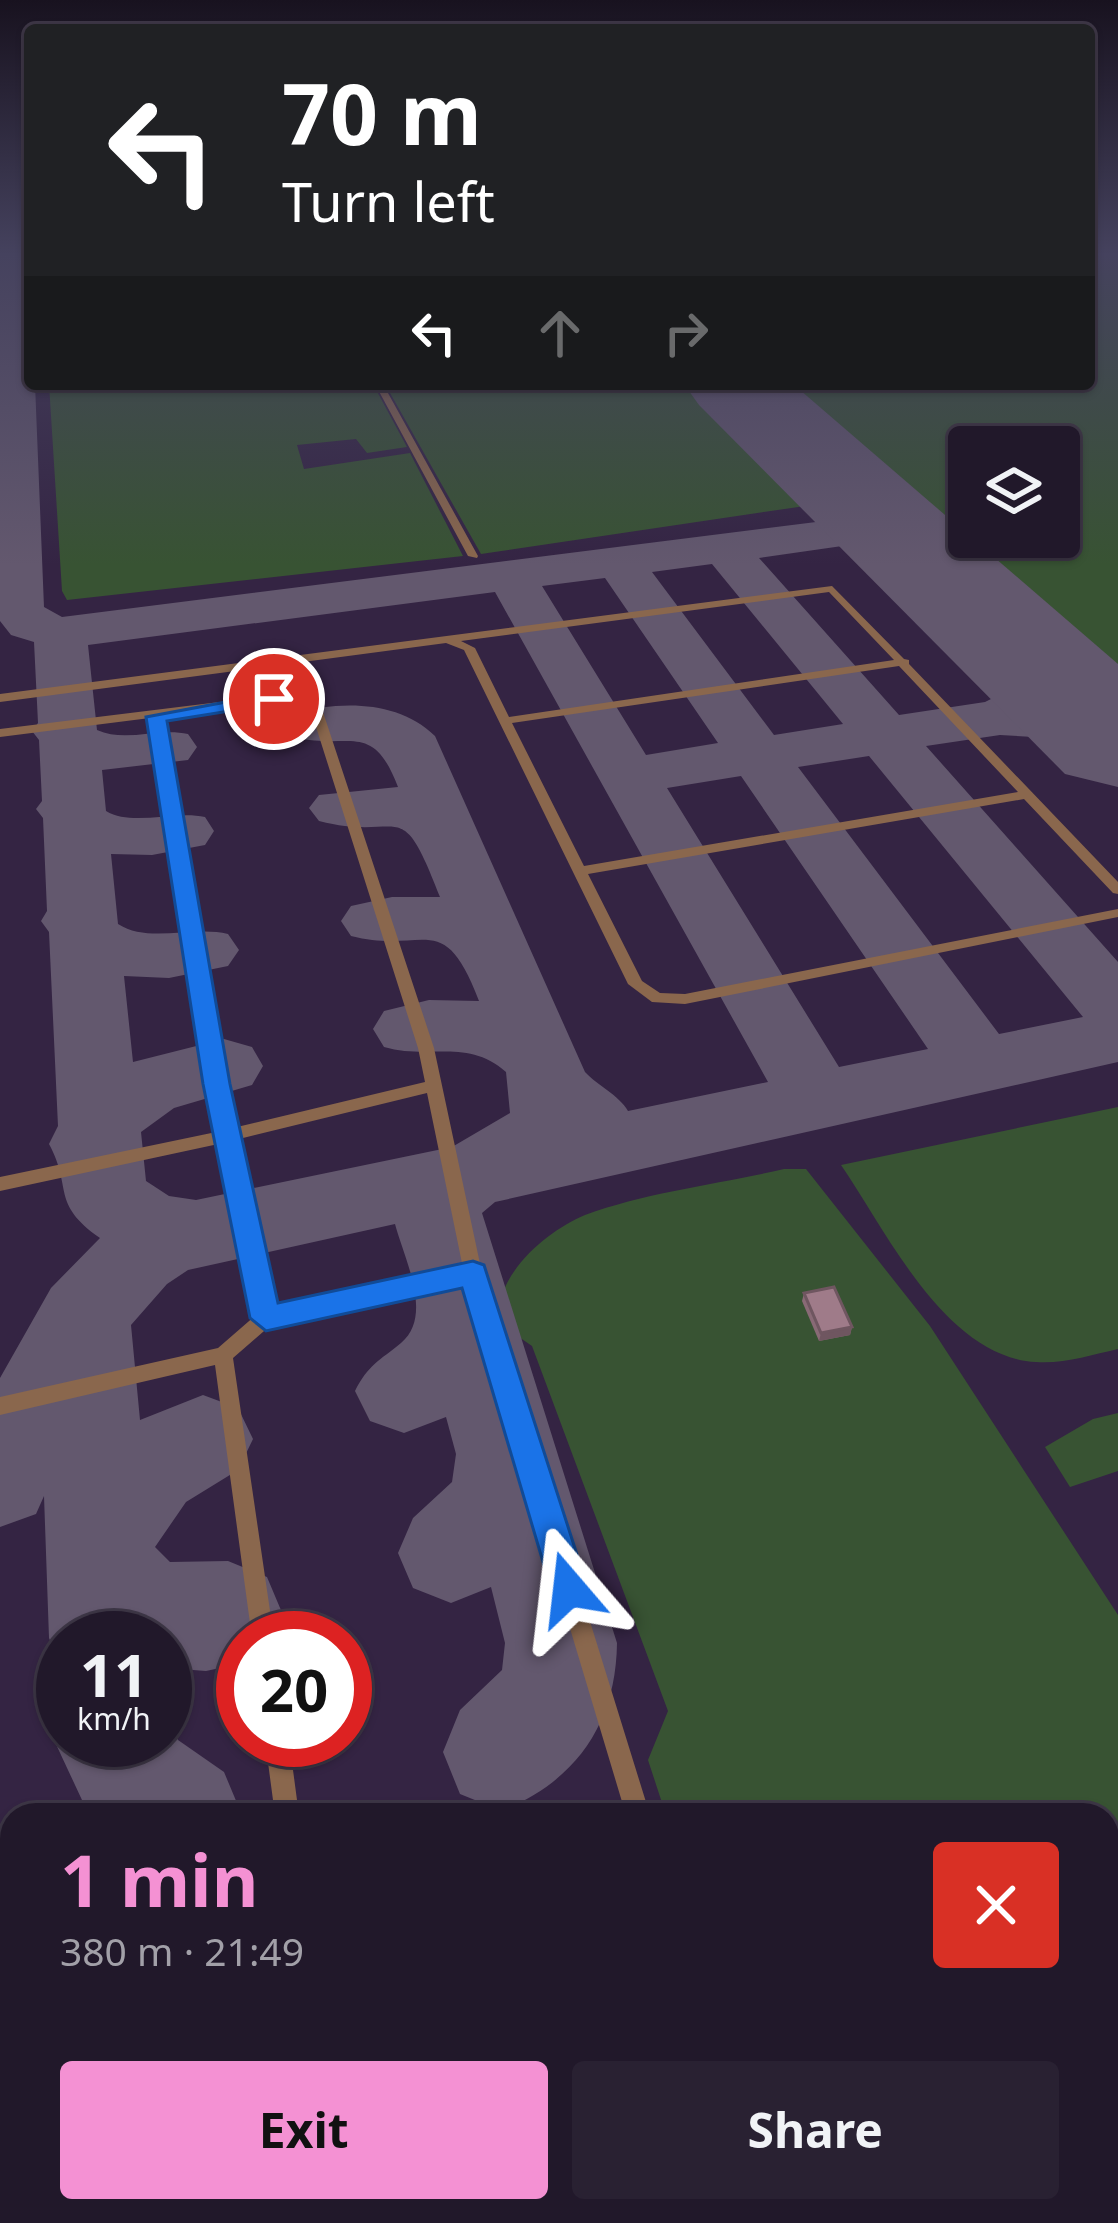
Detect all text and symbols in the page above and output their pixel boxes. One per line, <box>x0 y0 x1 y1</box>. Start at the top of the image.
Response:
text: 70 m <box>282 55 482 170</box>
icon: left <box>84 72 240 228</box>
text: Turn left <box>282 164 495 238</box>
icon: left <box>401 300 467 366</box>
icon: ahead <box>527 300 593 366</box>
icon: right <box>653 300 719 366</box>
map controls <box>948 426 1080 558</box>
button: layers <box>948 426 1080 558</box>
pin <box>223 648 325 750</box>
icon: arrive <box>241 666 307 732</box>
position arrow <box>506 1526 632 1652</box>
speed limit sign: 20 <box>216 1611 372 1767</box>
text: 11 <box>80 1633 148 1715</box>
text: km/h <box>77 1698 151 1739</box>
text: 1 min <box>60 1830 258 1928</box>
button: close <box>933 1842 1059 1968</box>
text: 380 m · 21:49 <box>60 1924 304 1977</box>
button: Exit <box>60 2061 548 2199</box>
button: Share <box>572 2061 1059 2199</box>

